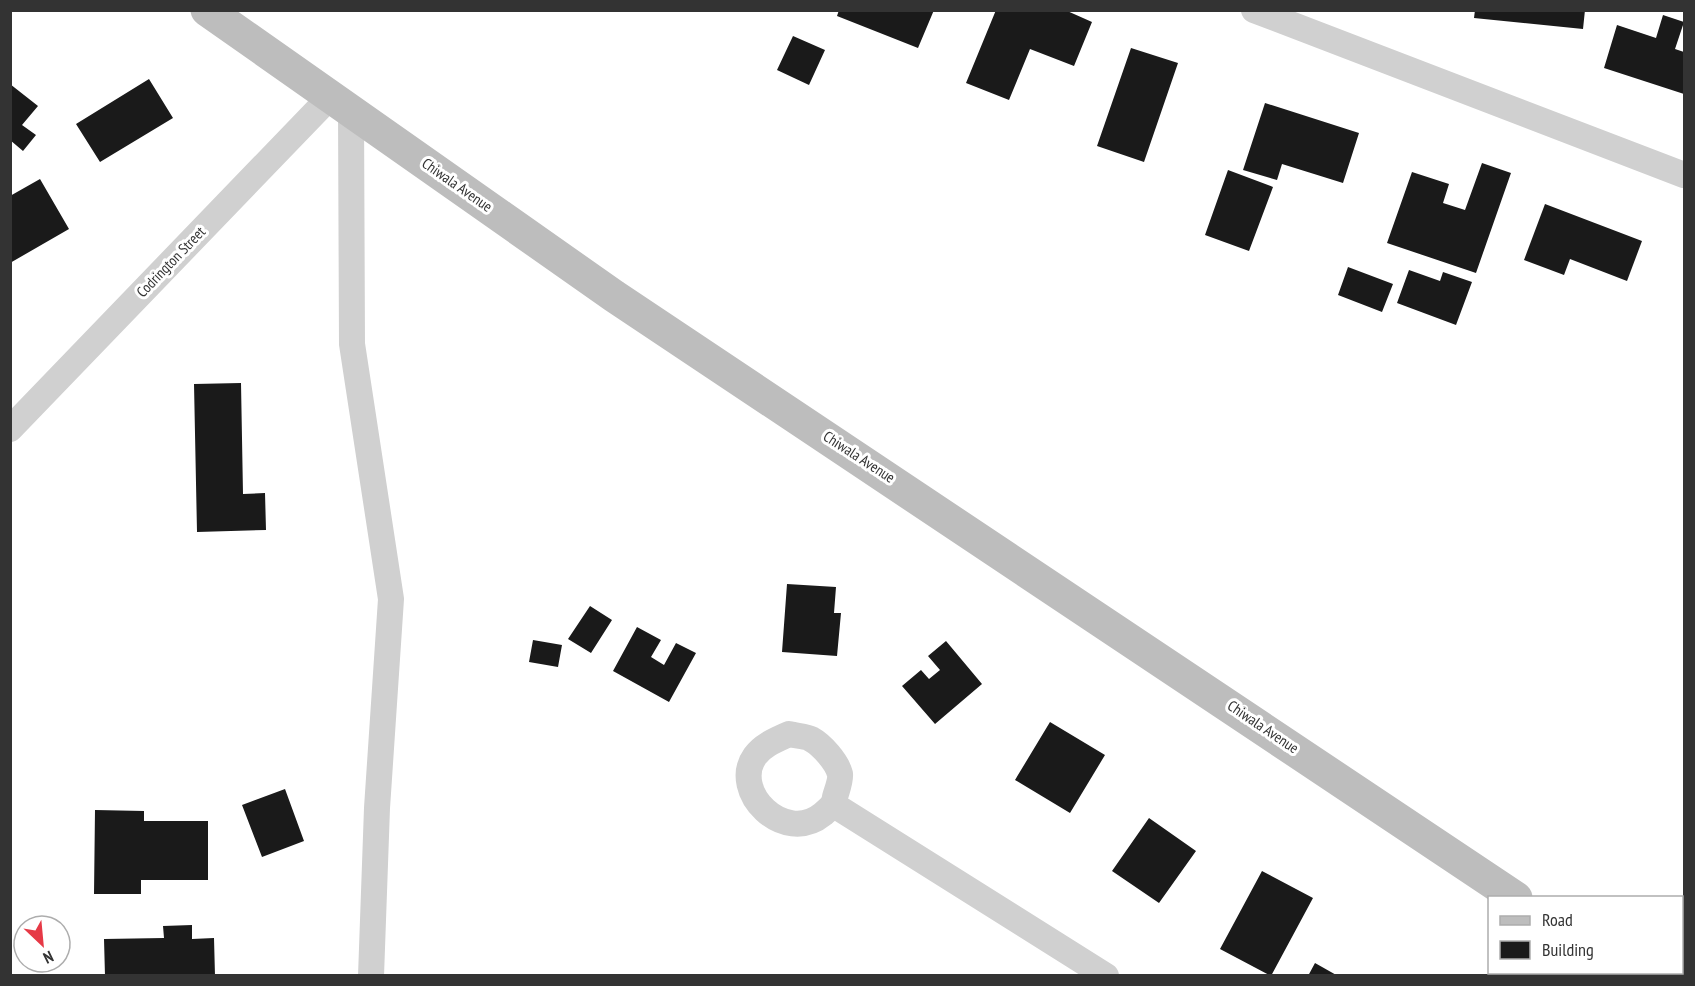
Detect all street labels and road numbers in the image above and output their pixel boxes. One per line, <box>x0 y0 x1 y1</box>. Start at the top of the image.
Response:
street label: Chiwala Avenue <box>418 153 496 216</box>
street label: Codrington Street <box>132 222 209 301</box>
street label: Chiwala Avenue <box>820 426 899 487</box>
street label: Chiwala Avenue <box>1224 696 1302 757</box>

